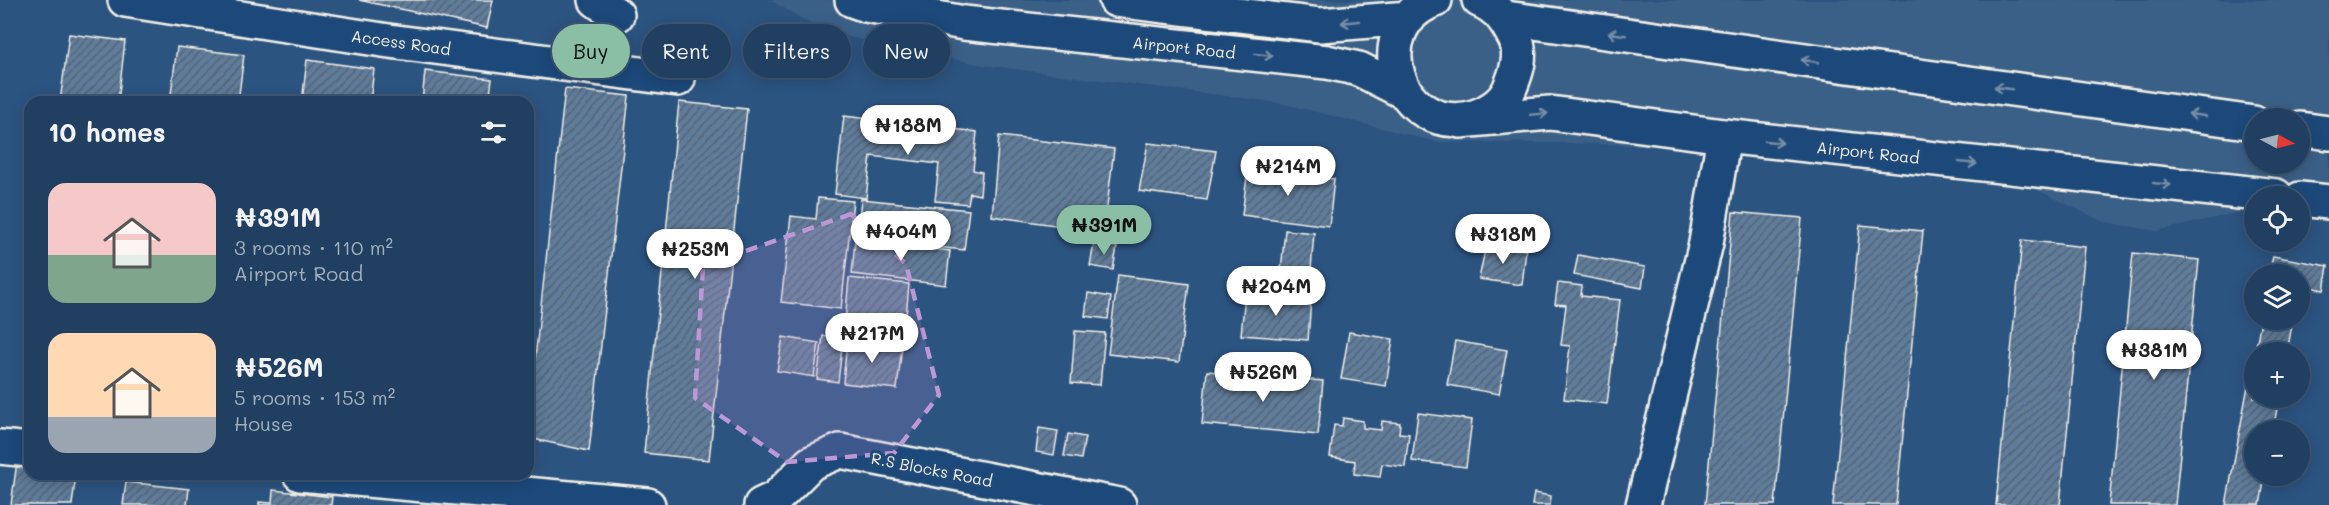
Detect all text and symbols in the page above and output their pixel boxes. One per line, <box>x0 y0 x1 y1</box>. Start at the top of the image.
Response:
one-way arrow <box>1341 17 1361 28</box>
chip: Buy <box>552 24 630 78</box>
chip: Rent <box>642 24 731 78</box>
chip: Filters <box>743 24 851 78</box>
chip: New <box>863 24 950 78</box>
street label: Access Road <box>350 25 452 59</box>
one-way arrow <box>1608 28 1628 39</box>
street label: Airport Road <box>1131 31 1237 63</box>
one-way arrow <box>1253 50 1273 61</box>
one-way arrow <box>1801 55 1821 66</box>
one-way arrow <box>1994 82 2014 93</box>
pin: ₦188M <box>866 105 950 156</box>
one-way arrow <box>1528 108 1548 119</box>
north arrow <box>2244 108 2310 174</box>
map controls <box>2244 108 2310 486</box>
one-way arrow <box>2187 109 2207 120</box>
text: ₦188M <box>874 111 942 137</box>
text: 10 homes <box>48 115 166 149</box>
icon: filters <box>477 116 510 149</box>
one-way arrow <box>1763 136 1783 147</box>
street label: Airport Road <box>1815 136 1921 168</box>
pin: ₦214M <box>1246 146 1330 197</box>
text: ₦214M <box>1255 152 1321 178</box>
one-way arrow <box>1957 158 1977 169</box>
one-way arrow <box>2151 179 2171 190</box>
button: locate <box>2244 186 2310 252</box>
text: ₦391M <box>234 200 321 234</box>
pin: ₦391M <box>1062 205 1146 256</box>
icon: home <box>96 207 168 279</box>
pin: ₦404M <box>859 211 943 262</box>
text: ₦391M <box>1070 211 1138 237</box>
pin: ₦318M <box>1461 214 1545 265</box>
text: ₦404M <box>865 217 937 243</box>
text: ₦318M <box>1469 220 1537 246</box>
pin: ₦253M <box>653 229 737 280</box>
text: 3 rooms · 110 m² <box>234 234 393 260</box>
text: ₦253M <box>660 235 730 261</box>
text: Airport Road <box>234 260 363 286</box>
button: layers <box>2244 264 2310 330</box>
pin: ₦204M <box>1234 266 1318 317</box>
text: ₦204M <box>1241 272 1311 298</box>
pin: ₦217M <box>830 313 914 364</box>
text: ₦217M <box>839 319 905 345</box>
pin: ₦381M <box>2112 330 2196 381</box>
text: ₦381M <box>2120 336 2188 362</box>
button: + <box>2244 342 2310 408</box>
text: ₦526M <box>234 350 324 384</box>
pin: ₦526M <box>1221 352 1305 403</box>
icon: home <box>96 357 168 429</box>
text: ₦526M <box>1228 358 1298 384</box>
text: 5 rooms · 153 m² <box>234 384 395 410</box>
text: House <box>234 410 293 436</box>
button: − <box>2244 420 2310 486</box>
street label: R.S Blocks Road <box>870 447 994 491</box>

